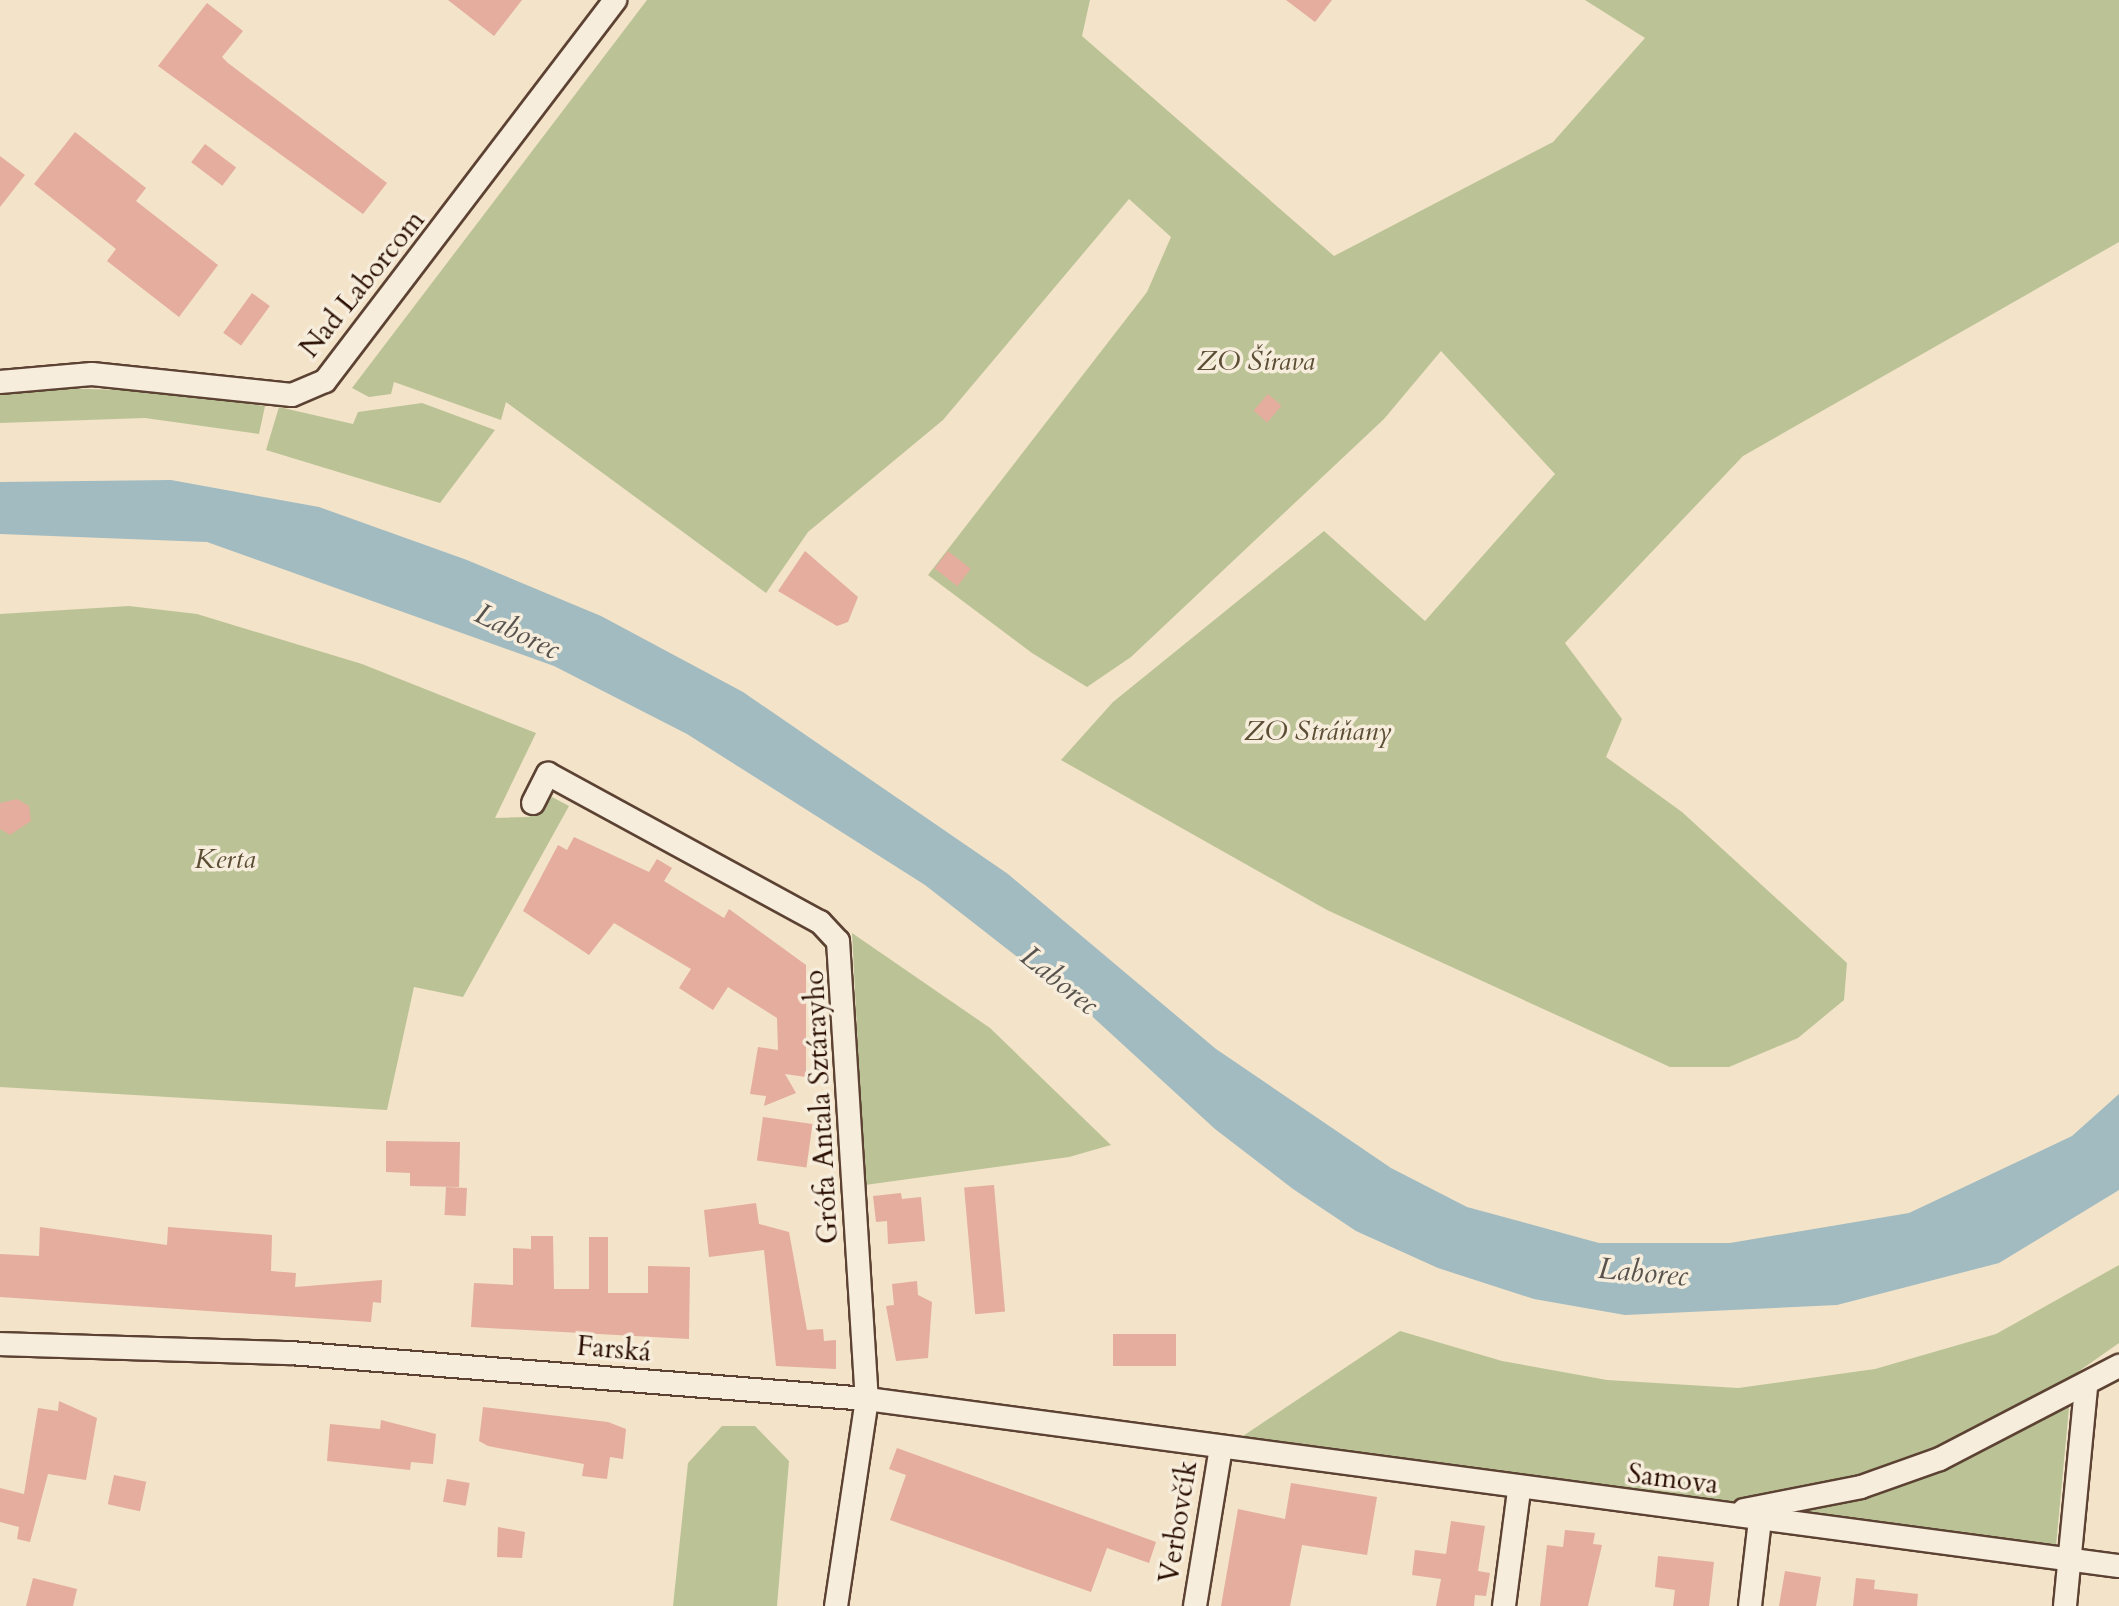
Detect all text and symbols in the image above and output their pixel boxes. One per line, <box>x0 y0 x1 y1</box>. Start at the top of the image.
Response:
street label: Nad Laborcom <box>292 204 432 364</box>
park label: ZO Šírava <box>1197 344 1315 378</box>
water label: Laborec <box>469 596 565 668</box>
park label: ZO Stráňany <box>1244 714 1392 748</box>
park label: Kerta <box>194 842 256 876</box>
water label: Laborec <box>1013 939 1105 1023</box>
street label: Grófa Antala Sztárayho <box>797 969 845 1245</box>
water label: Laborec <box>1597 1251 1689 1295</box>
street label: Farská <box>575 1329 653 1369</box>
street label: Samova <box>1626 1457 1720 1501</box>
street label: Verbovčík <box>1152 1458 1204 1586</box>

